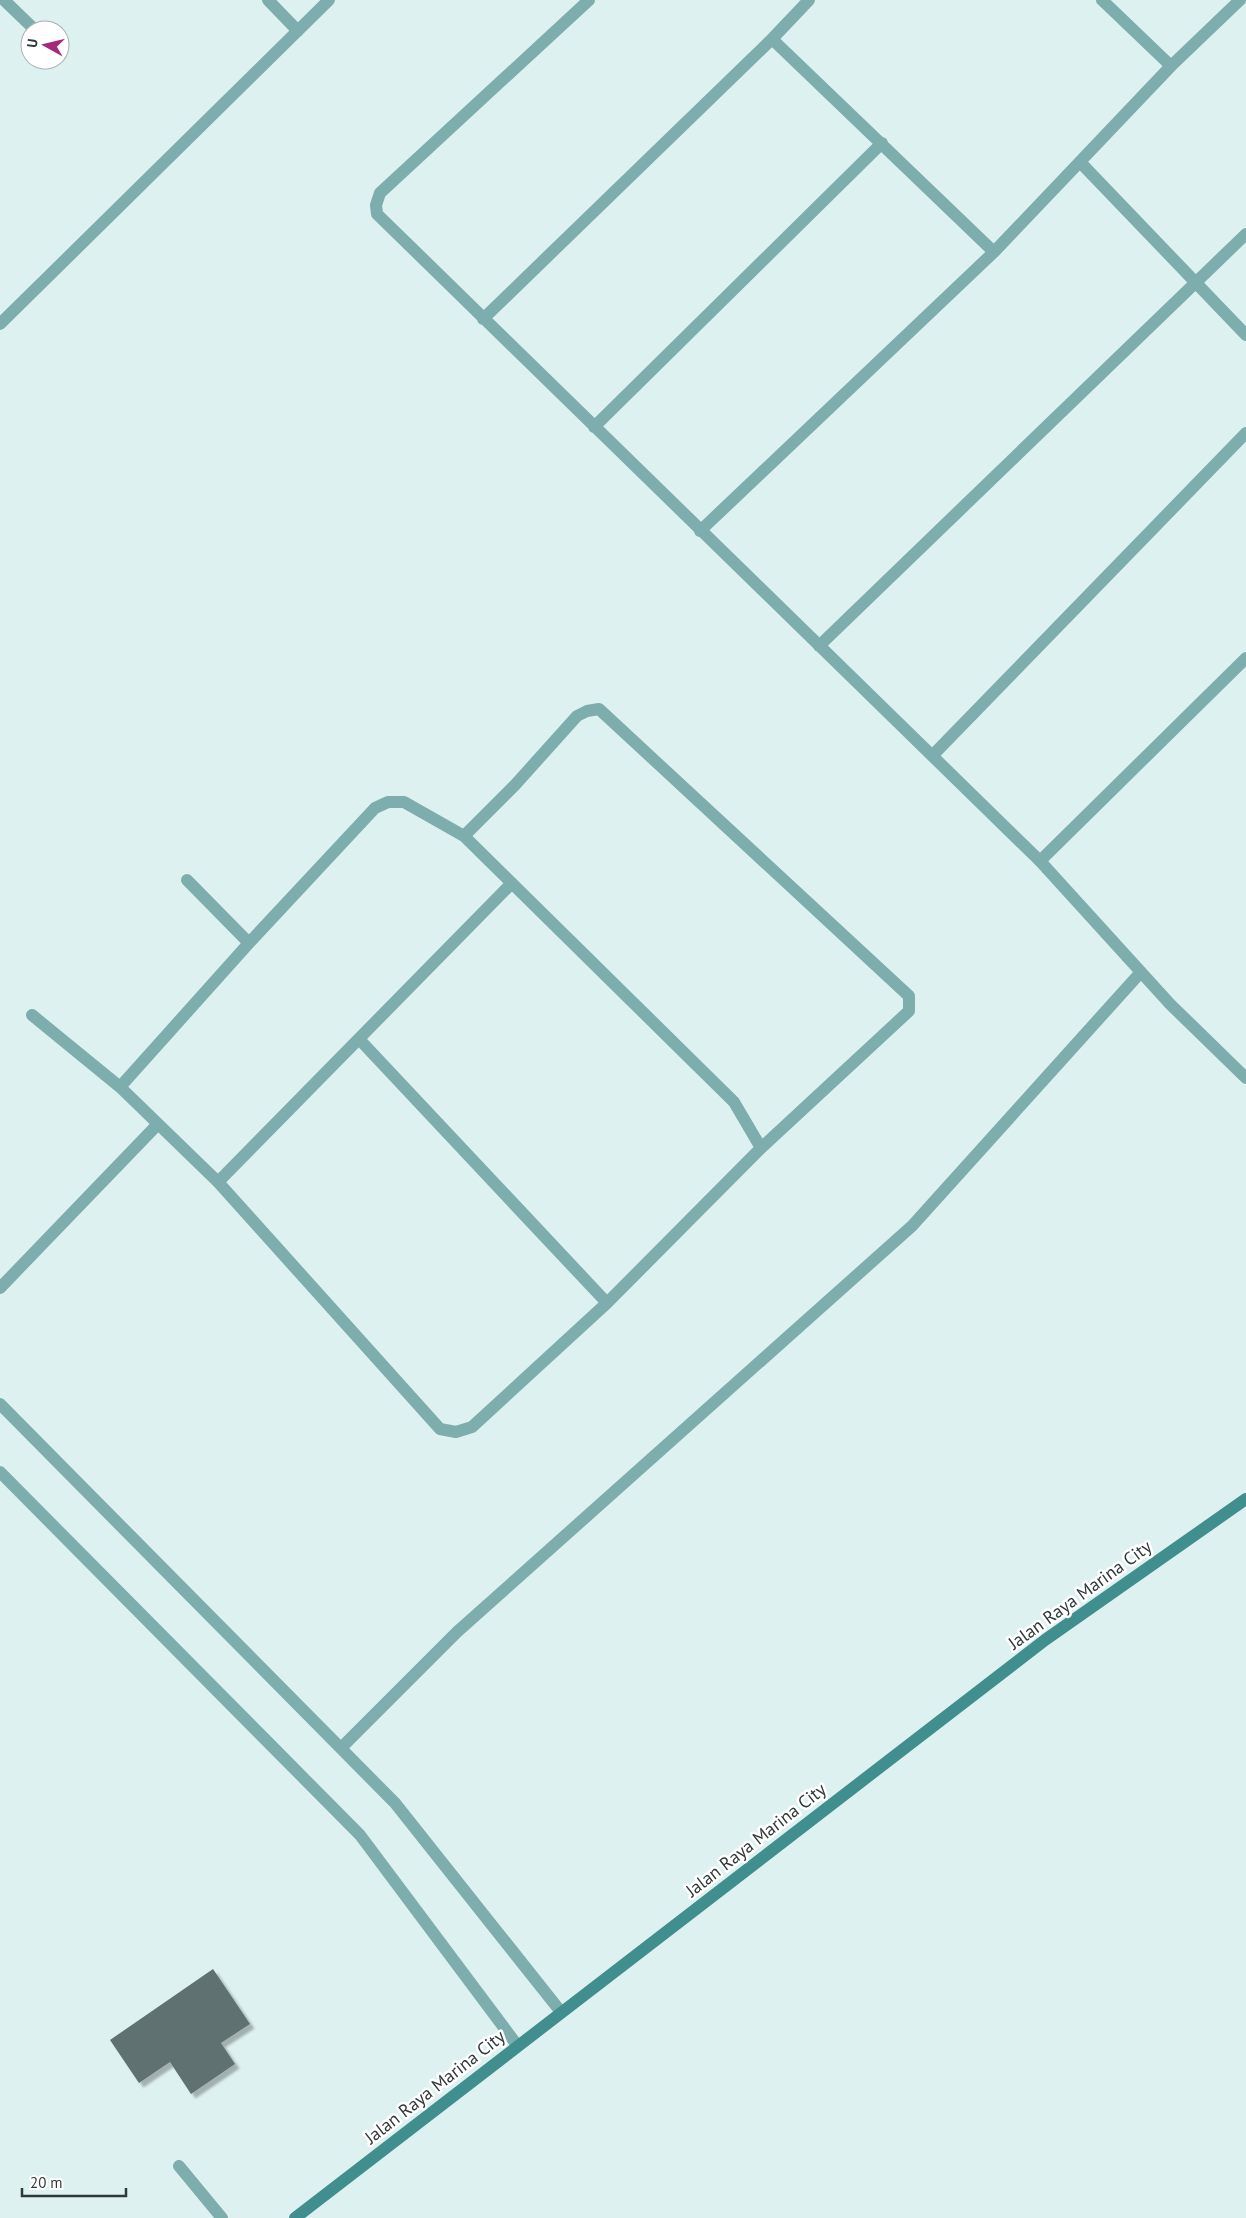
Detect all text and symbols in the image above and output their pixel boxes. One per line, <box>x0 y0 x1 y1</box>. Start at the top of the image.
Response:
north arrow <box>20 20 70 70</box>
text: U <box>23 38 42 49</box>
street label: Jalan Raya Marina City <box>1003 1534 1156 1655</box>
street label: Jalan Raya Marina City <box>680 1777 831 1902</box>
street label: Jalan Raya Marina City <box>359 2024 510 2149</box>
scale bar <box>22 2166 126 2198</box>
text: 20 m <box>30 2173 63 2192</box>

